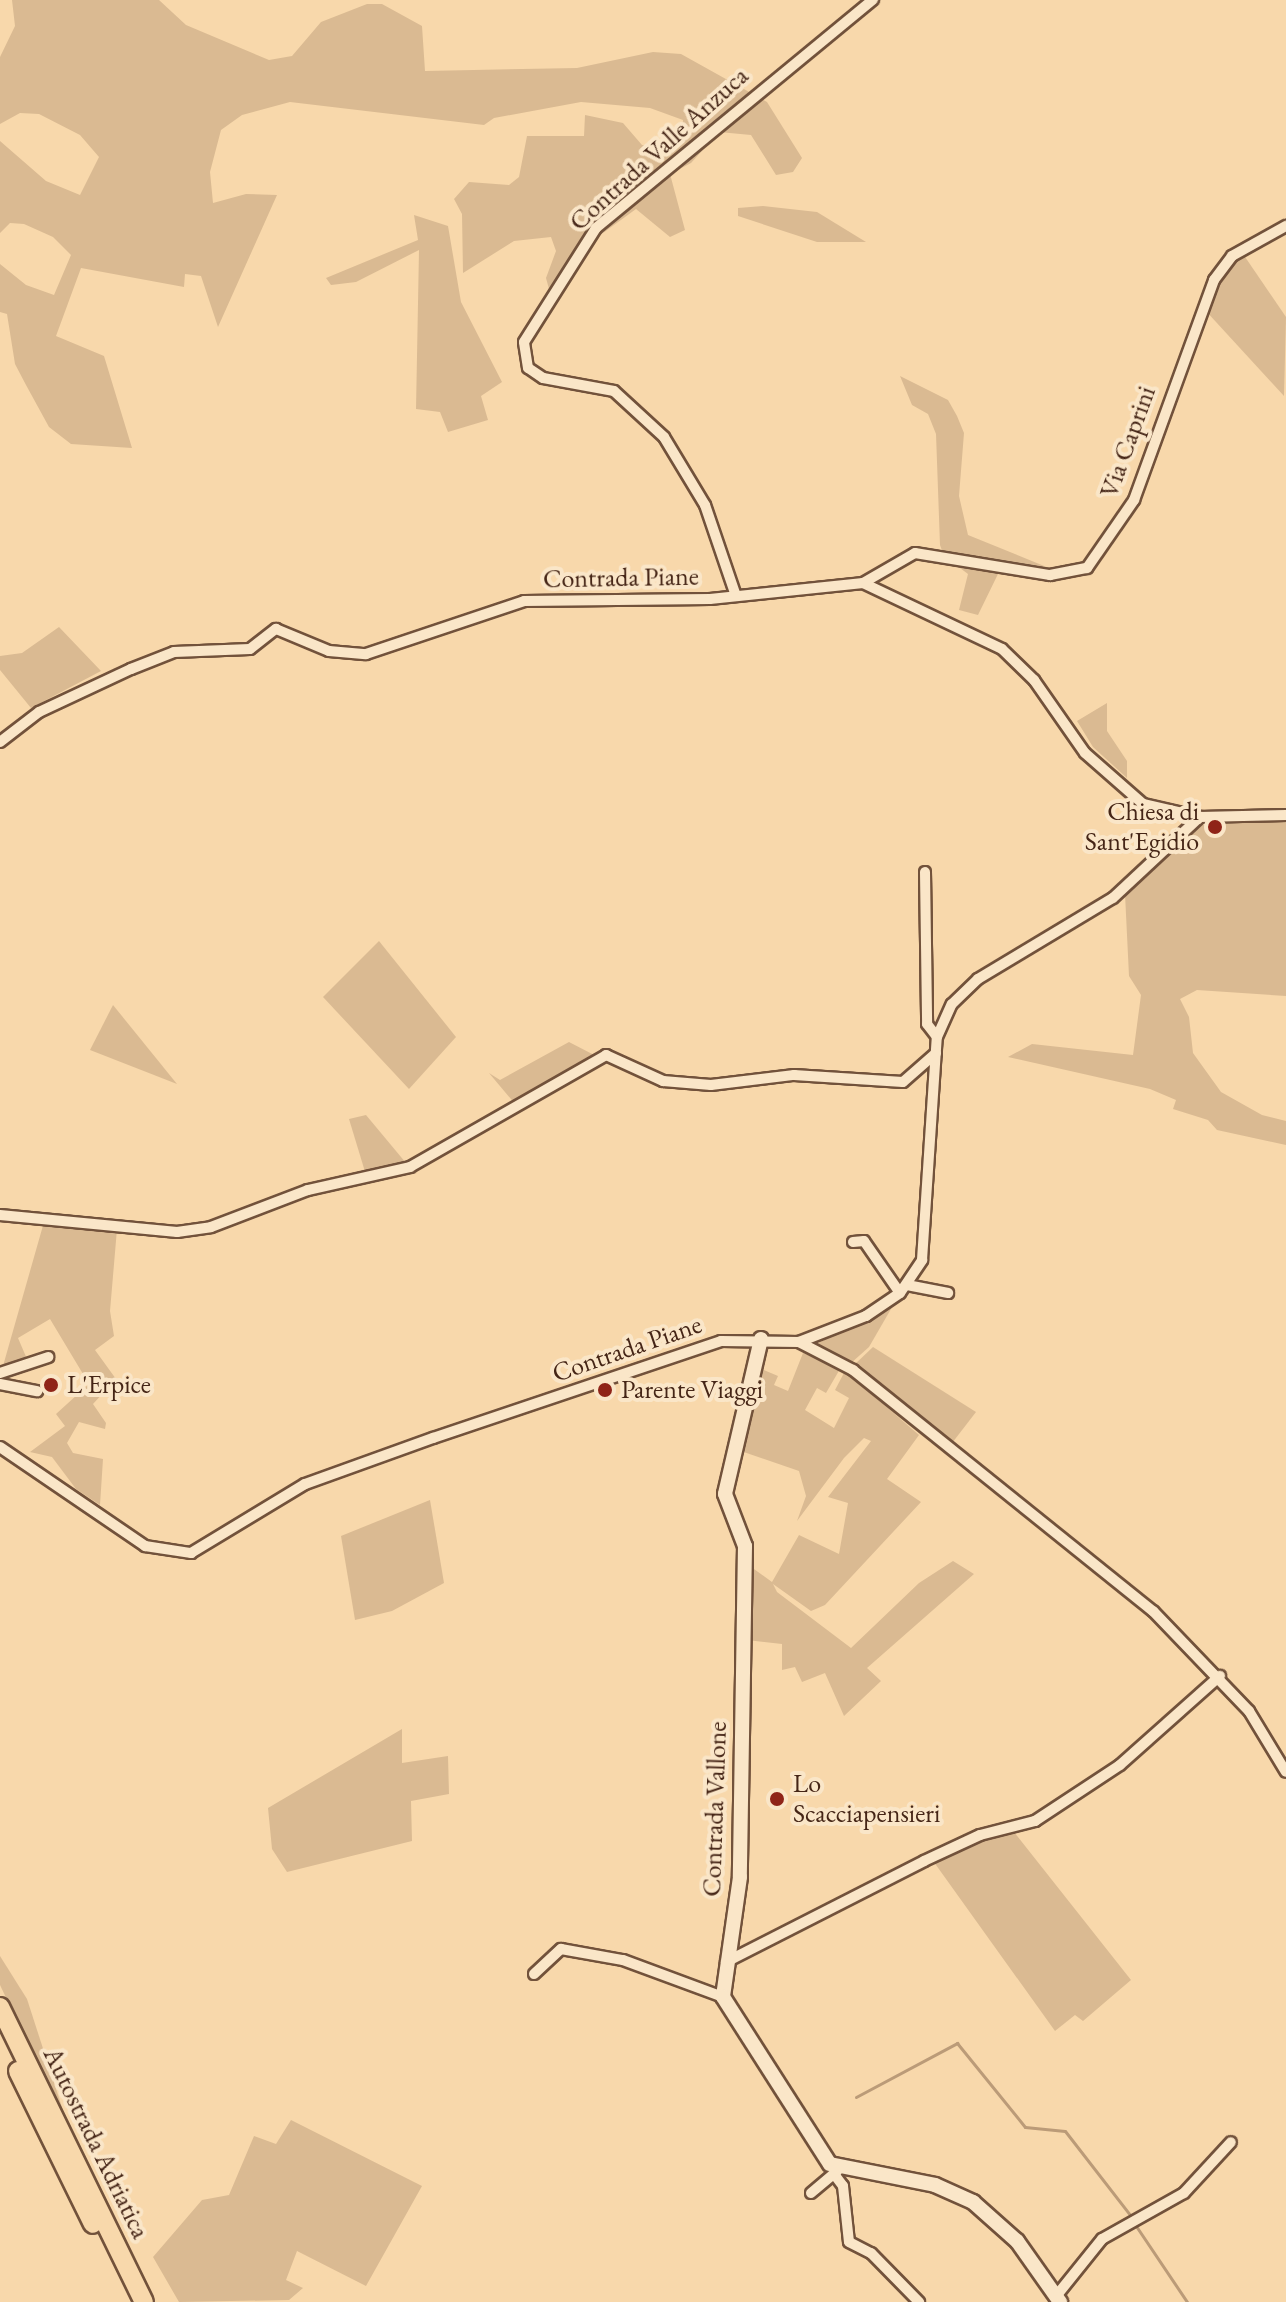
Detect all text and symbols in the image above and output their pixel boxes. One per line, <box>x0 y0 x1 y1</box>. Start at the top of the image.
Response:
street label: Contrada Valle Anzuca <box>563 61 755 237</box>
street label: Via Caprini <box>1093 382 1163 502</box>
street label: Contrada Piane <box>543 561 699 595</box>
place label: Chiesa di Sant'Egidio <box>1085 796 1199 858</box>
marker: Chiesa di Sant'Egidio <box>1206 818 1224 836</box>
street label: Contrada Piane <box>548 1309 706 1389</box>
place label: L'Erpice <box>67 1369 151 1401</box>
place label: Parente Viaggi <box>621 1374 763 1406</box>
marker: L'Erpice <box>42 1376 60 1394</box>
marker: Parente Viaggi <box>596 1381 614 1399</box>
street label: Contrada Vallone <box>696 1721 734 1897</box>
place label: Lo Scacciapensieri <box>793 1768 940 1830</box>
marker: Lo Scacciapensieri <box>768 1790 786 1808</box>
street label: Autostrada Adriatica <box>36 2042 156 2244</box>

